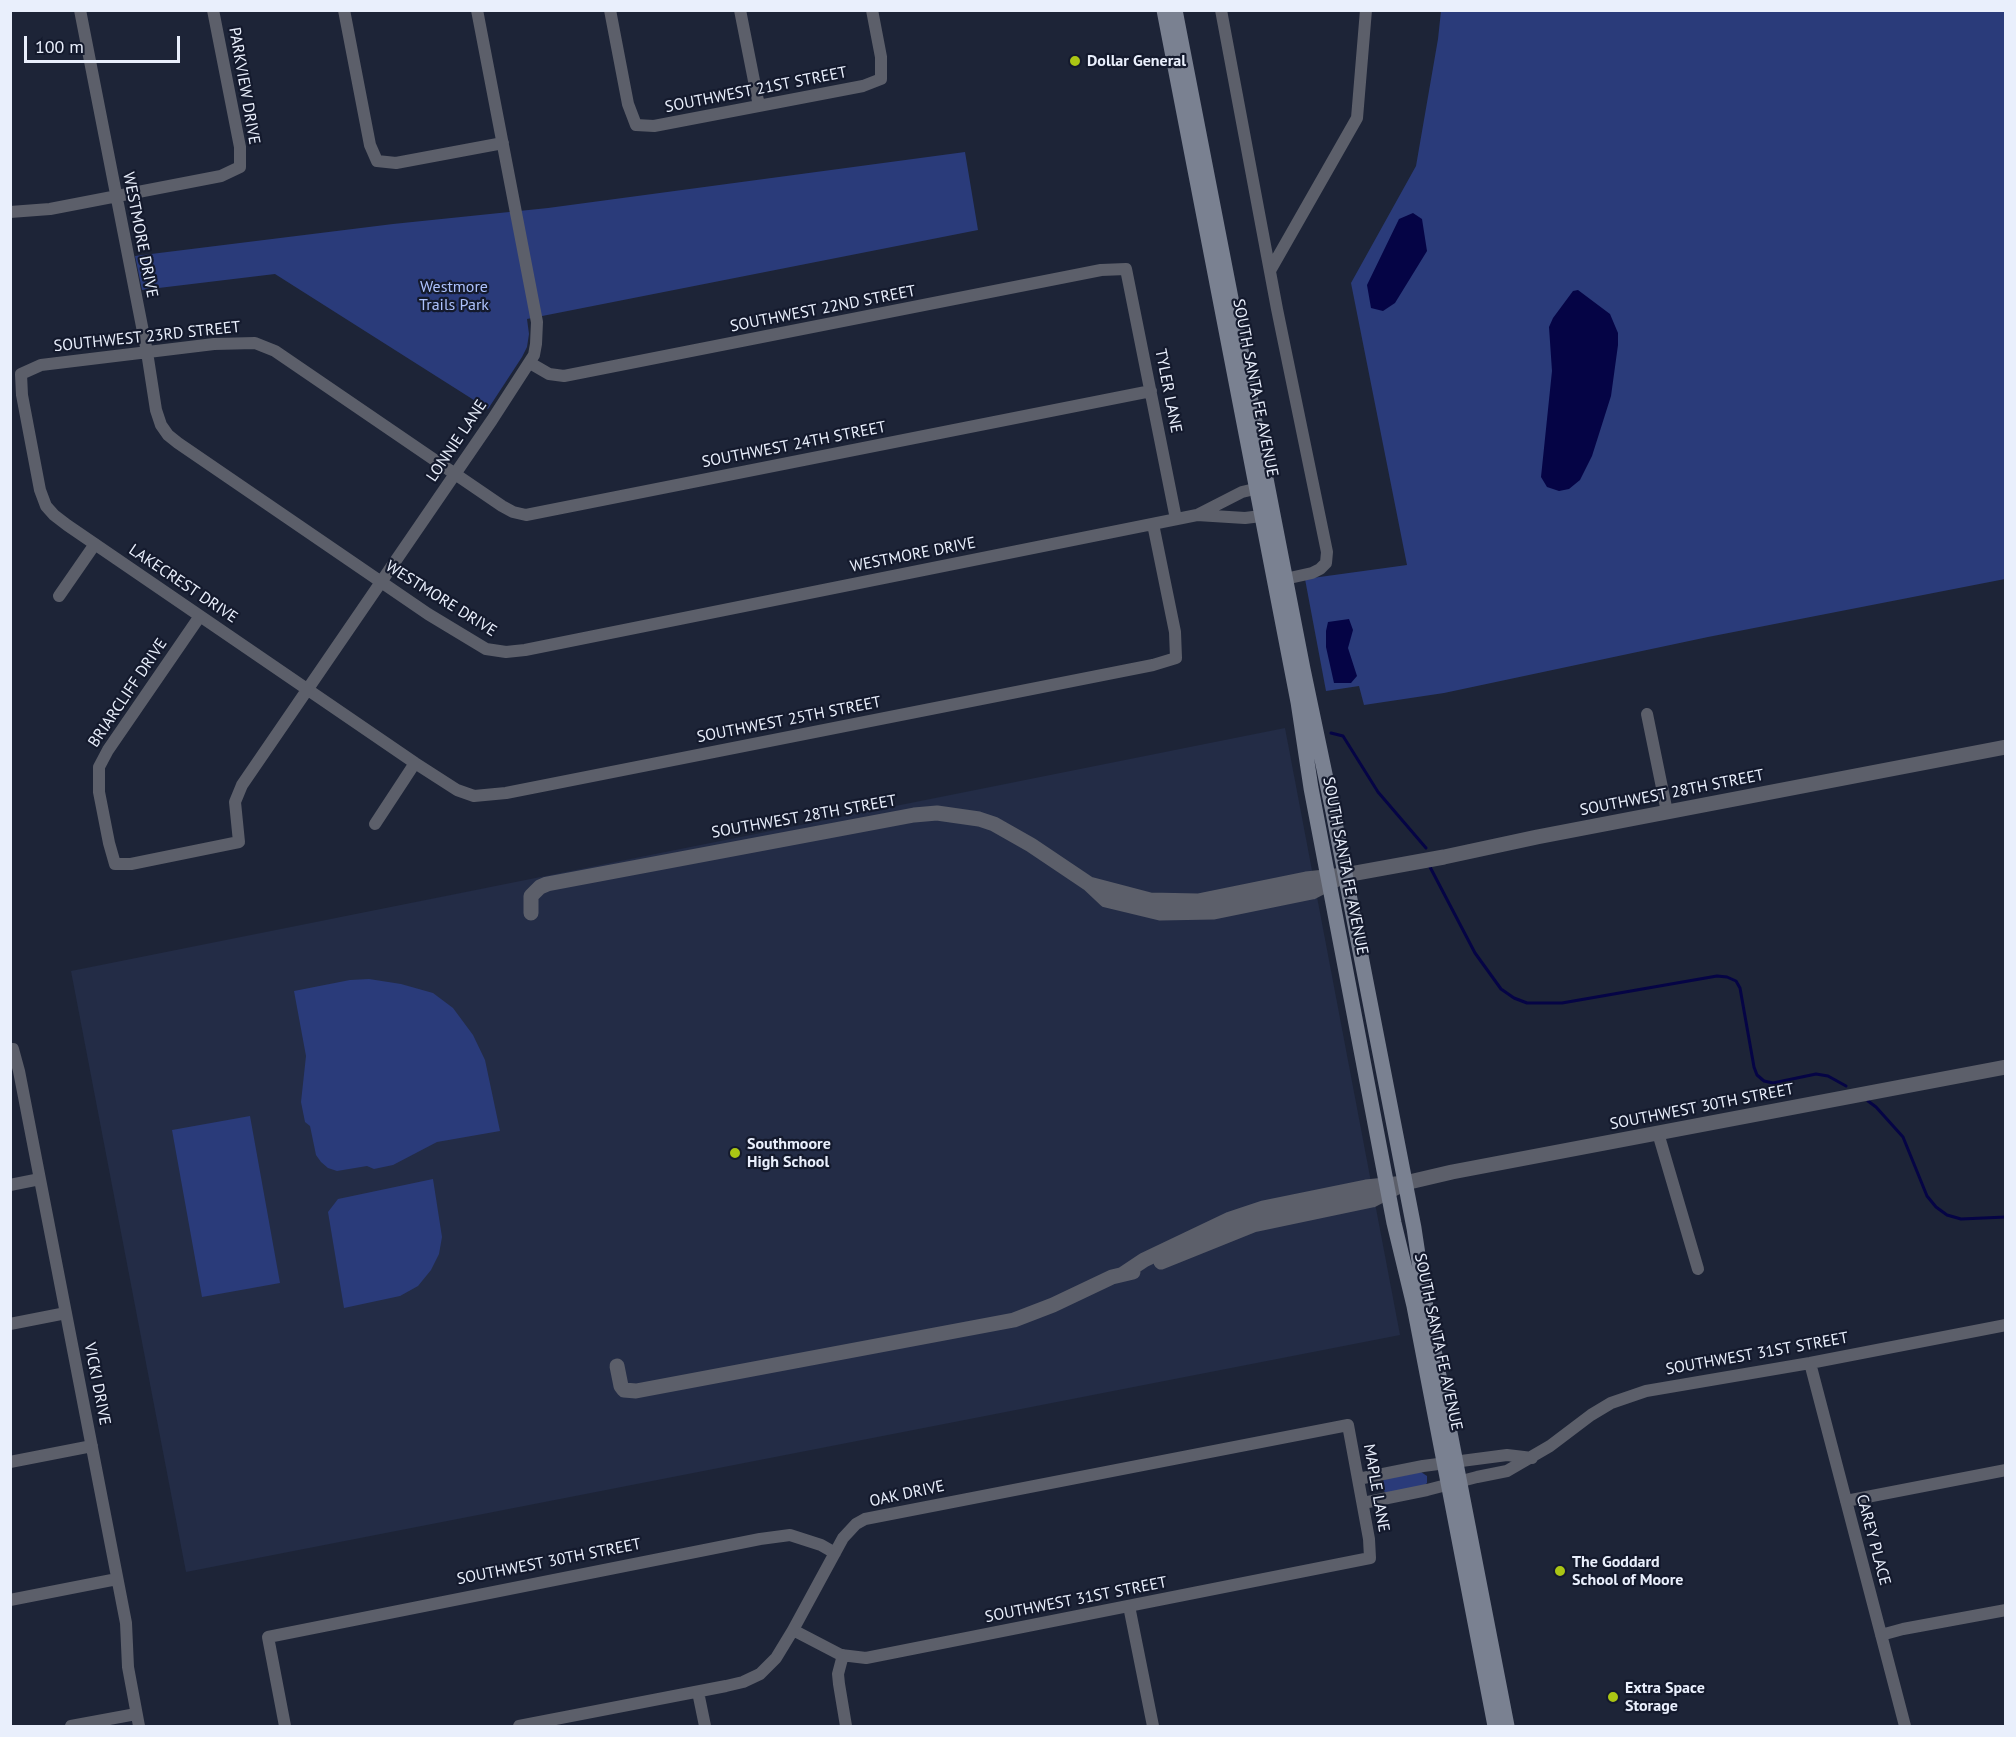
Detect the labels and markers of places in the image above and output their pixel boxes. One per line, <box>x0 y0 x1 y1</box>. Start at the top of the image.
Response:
place label: Dollar General <box>1087 51 1186 71</box>
marker: Dollar General <box>1068 54 1082 68</box>
place label: Southmoore High School <box>747 1134 831 1172</box>
marker: Southmoore High School <box>728 1146 742 1160</box>
place label: The Goddard School of Moore <box>1572 1552 1683 1590</box>
marker: The Goddard School of Moore <box>1553 1564 1567 1578</box>
place label: Extra Space Storage <box>1625 1678 1705 1716</box>
marker: Extra Space Storage <box>1606 1690 1620 1704</box>

